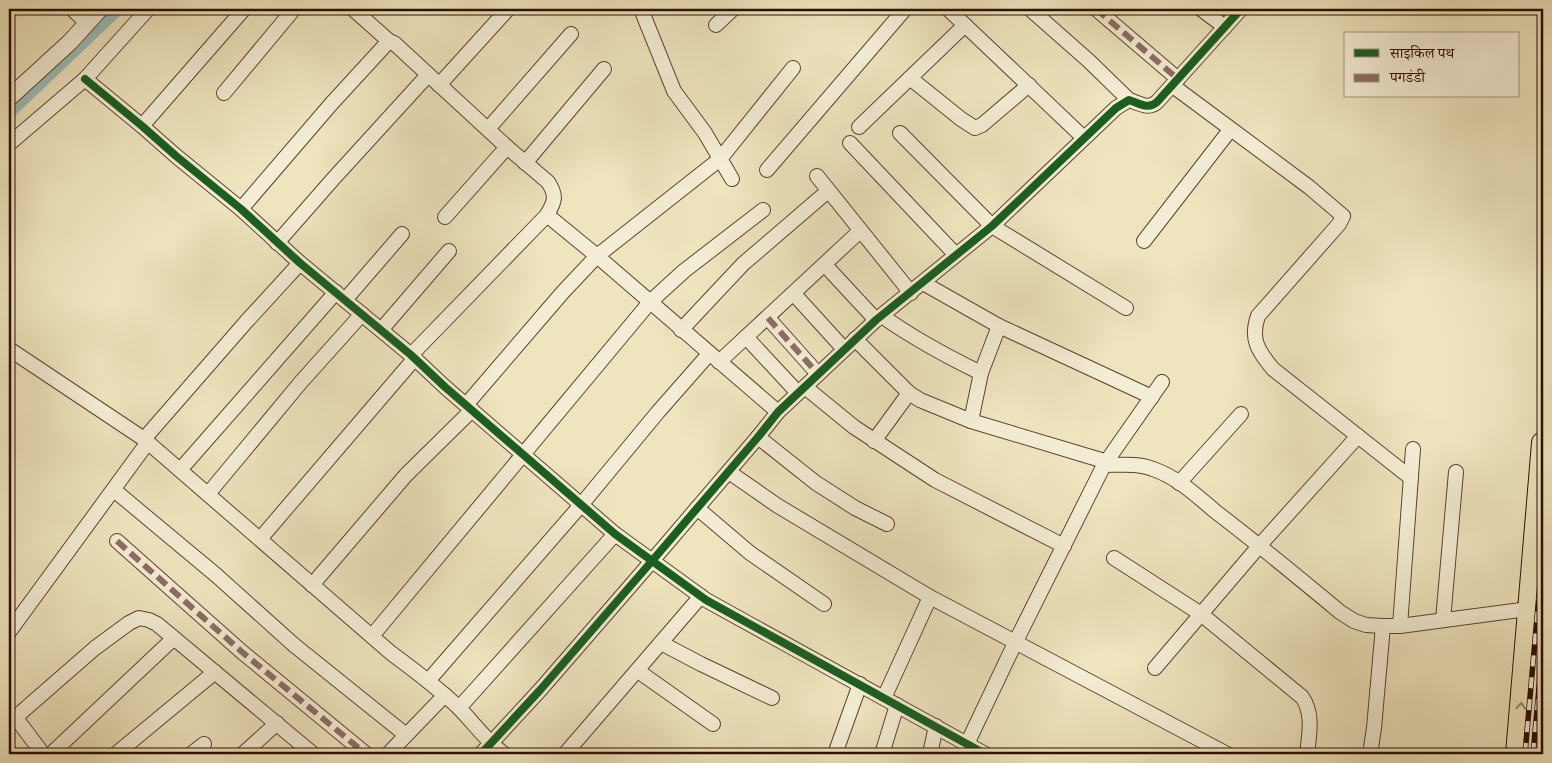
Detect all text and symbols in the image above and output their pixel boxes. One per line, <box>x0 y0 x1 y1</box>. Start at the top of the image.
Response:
legend <box>1344 32 1520 98</box>
text: साइकिल पथ <box>1389 44 1456 63</box>
text: पगडंडी <box>1389 68 1426 87</box>
one-way arrow <box>1515 701 1526 709</box>

